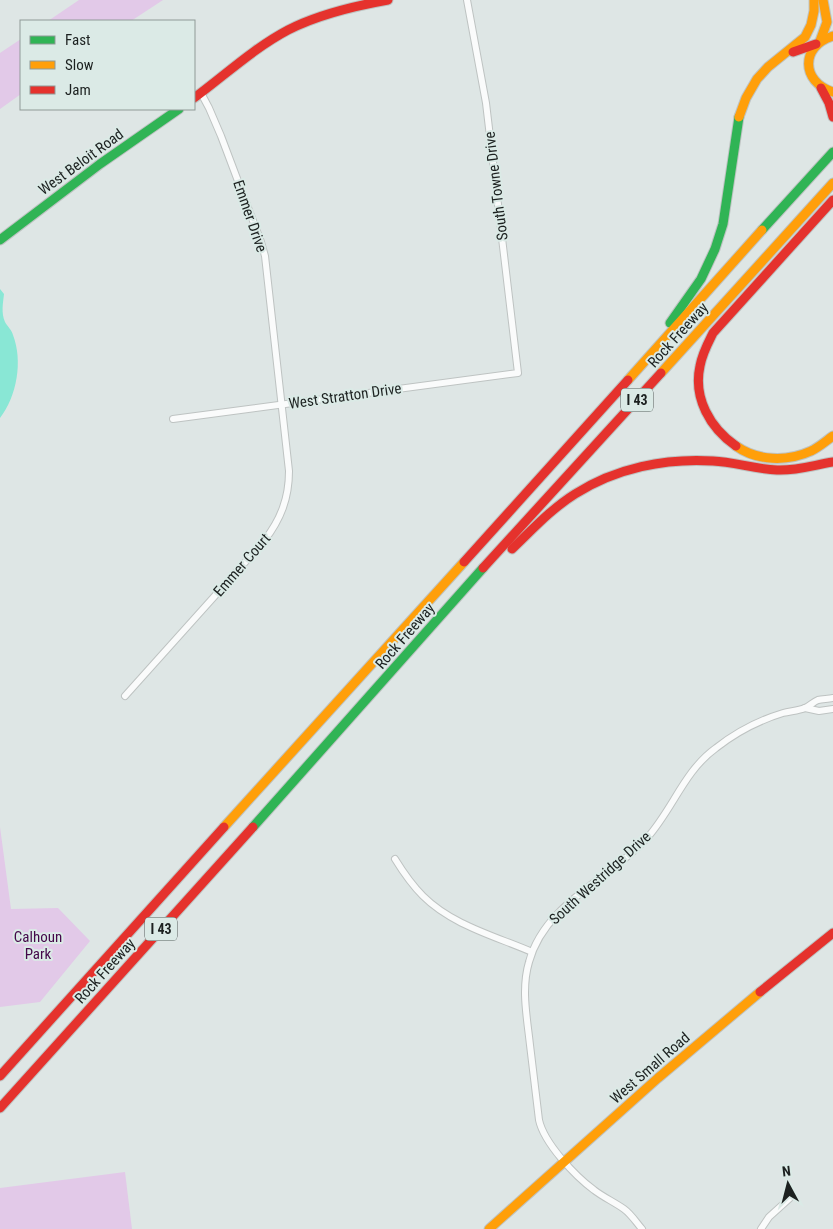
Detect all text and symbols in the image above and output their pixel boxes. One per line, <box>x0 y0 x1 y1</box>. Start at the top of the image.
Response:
legend <box>20 20 195 110</box>
text: Fast <box>65 31 90 49</box>
text: Slow <box>65 56 94 74</box>
text: Jam <box>65 81 91 99</box>
street label: West Beloit Road <box>35 125 127 199</box>
street label: South Towne Drive <box>480 131 512 241</box>
street label: Emmer Drive <box>229 178 271 254</box>
street label: Rock Freeway <box>644 299 712 371</box>
street label: West Stratton Drive <box>288 379 402 413</box>
road number: I 43 <box>621 388 653 412</box>
street label: Emmer Court <box>210 530 274 600</box>
street label: Rock Freeway <box>372 599 438 673</box>
street label: South Westridge Drive <box>546 828 654 928</box>
road number: I 43 <box>145 918 177 941</box>
park label: Calhoun Park <box>14 928 62 963</box>
street label: Rock Freeway <box>71 935 139 1007</box>
street label: West Small Road <box>606 1029 694 1107</box>
north arrow <box>763 1159 813 1209</box>
text: N <box>781 1163 792 1180</box>

